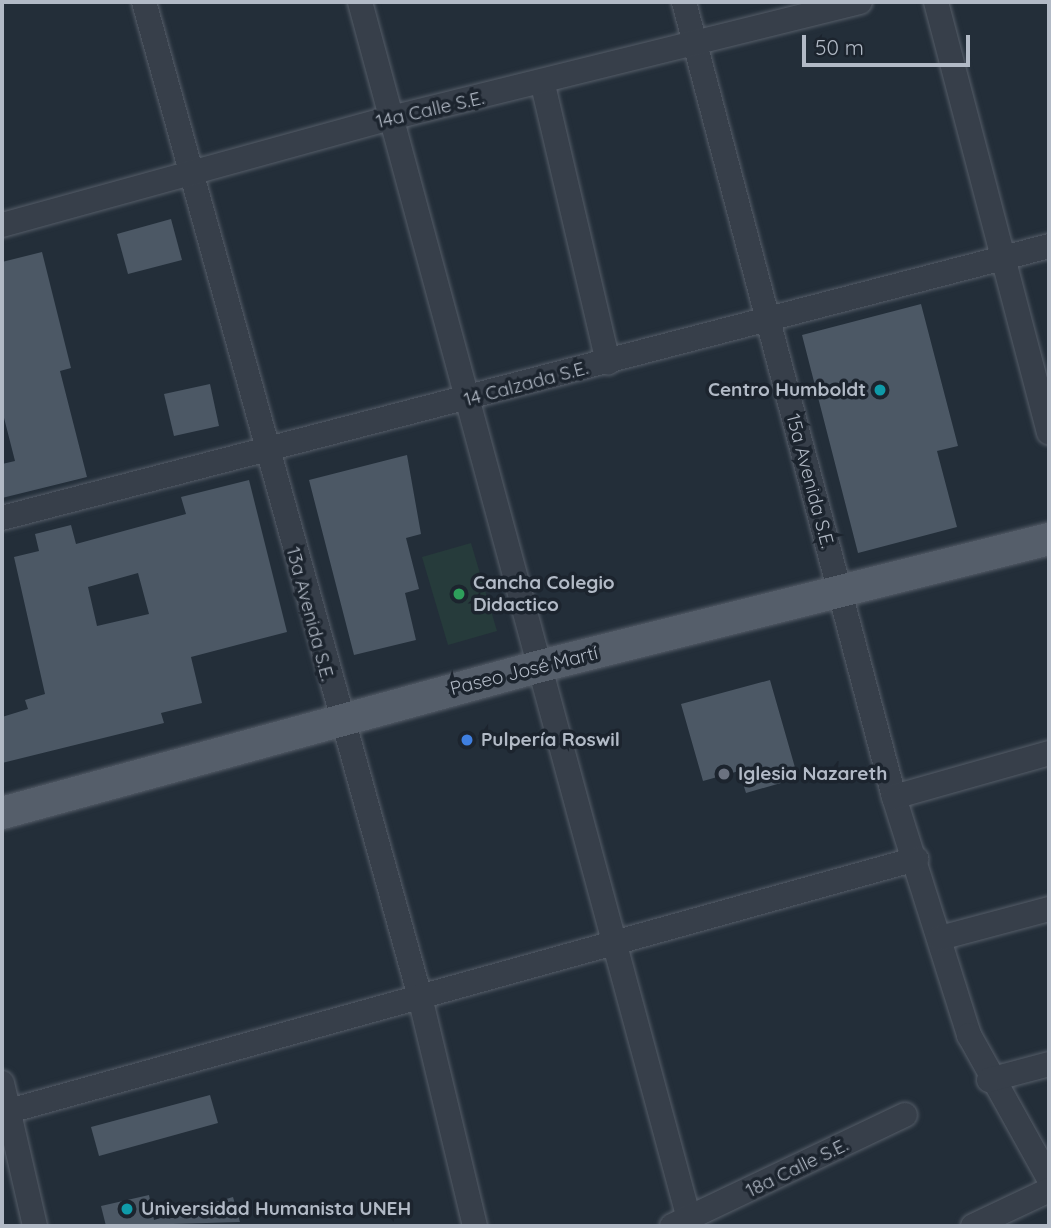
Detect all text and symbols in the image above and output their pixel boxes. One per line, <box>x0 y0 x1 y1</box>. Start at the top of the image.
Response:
scale bar <box>806 21 974 65</box>
text: 50 m <box>815 34 864 60</box>
street label: 14a Calle S.E. <box>374 86 486 134</box>
street label: 14 Calzada S.E. <box>462 356 590 412</box>
place label: Centro Humboldt <box>708 379 866 401</box>
marker: Centro Humboldt <box>872 382 888 398</box>
street label: 15a Avenida S.E. <box>781 411 839 551</box>
street label: 13a Avenida S.E. <box>281 545 339 683</box>
place label: Cancha Colegio Didactico <box>473 572 615 616</box>
marker: Cancha Colegio Didactico <box>451 586 467 602</box>
street label: Paseo José Martí <box>448 642 600 700</box>
place label: Pulpería Roswil <box>481 729 620 751</box>
marker: Pulpería Roswil <box>459 732 475 748</box>
place label: Iglesia Nazareth <box>738 763 887 785</box>
marker: Iglesia Nazareth <box>716 766 732 782</box>
street label: 18a Calle S.E. <box>742 1133 852 1203</box>
place label: Universidad Humanista UNEH <box>141 1198 411 1220</box>
marker: Universidad Humanista UNEH <box>119 1201 135 1217</box>

